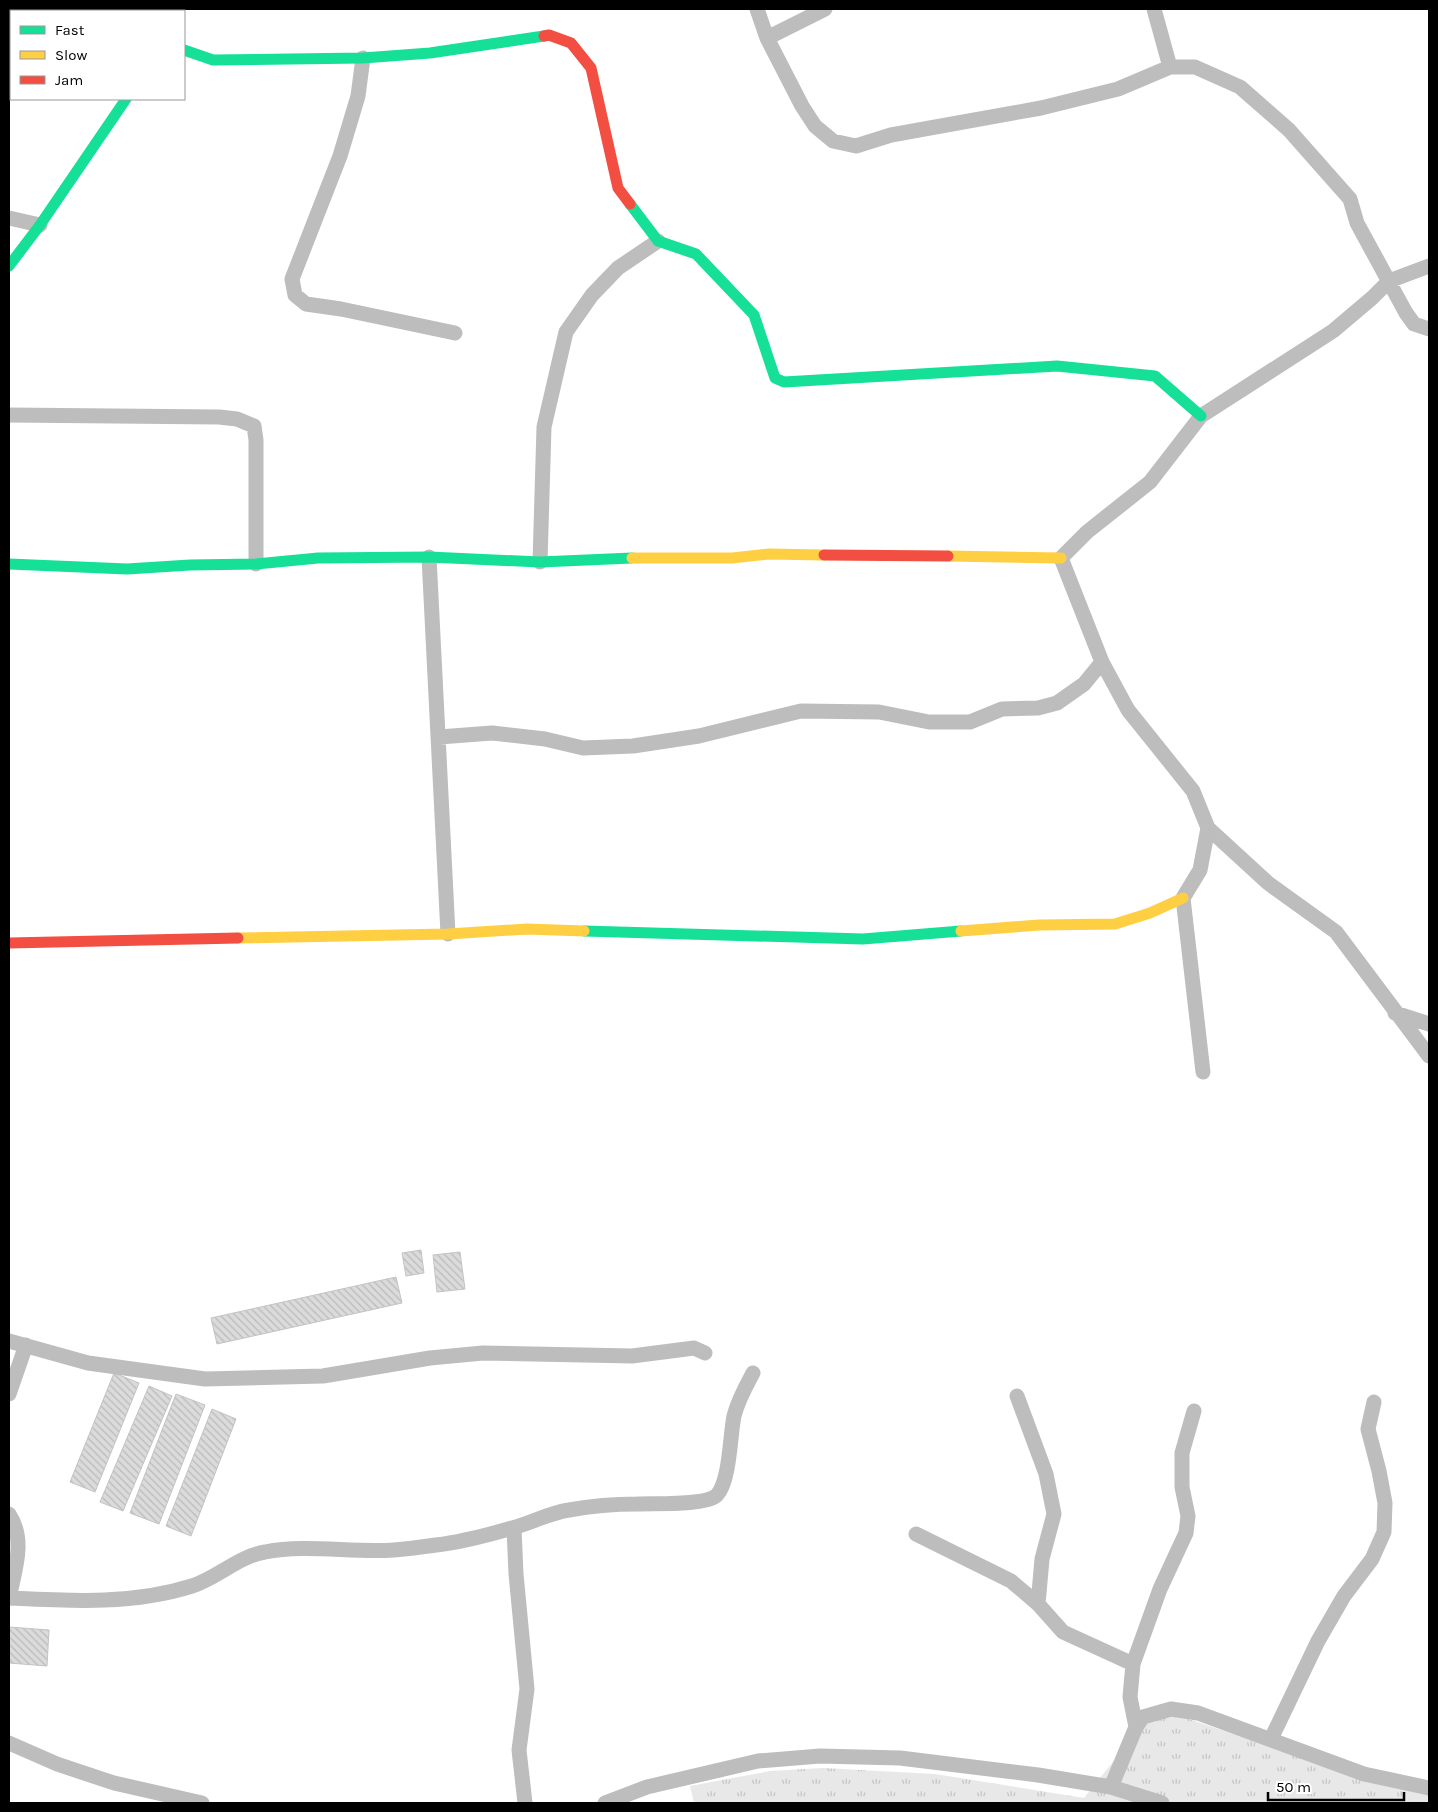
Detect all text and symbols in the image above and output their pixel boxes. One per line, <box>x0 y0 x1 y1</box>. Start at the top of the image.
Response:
legend <box>10 10 185 100</box>
text: Fast <box>55 21 85 39</box>
text: Slow <box>55 46 87 64</box>
text: Jam <box>55 71 83 89</box>
scale bar <box>1268 1770 1404 1802</box>
text: 50 m <box>1276 1778 1311 1796</box>

